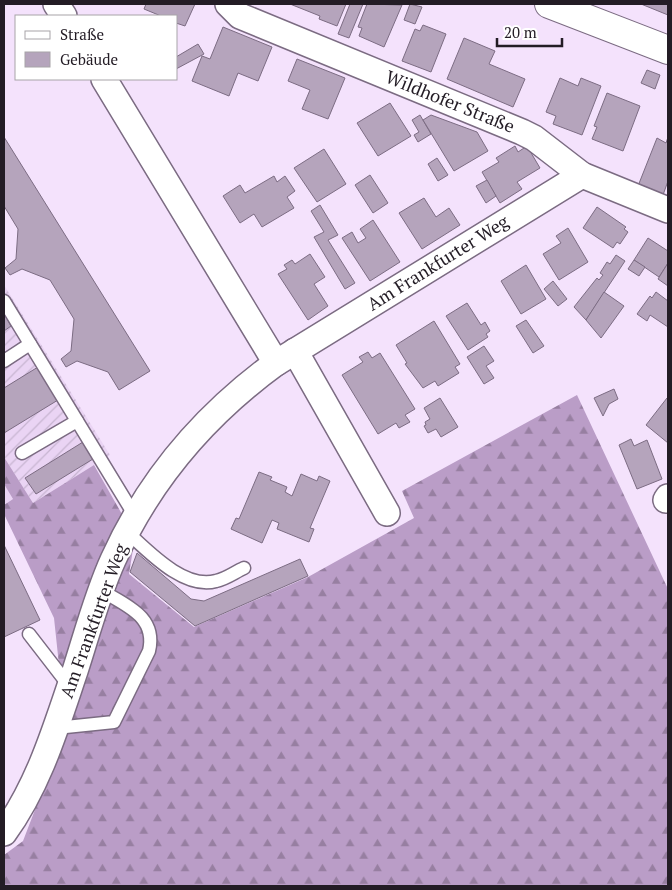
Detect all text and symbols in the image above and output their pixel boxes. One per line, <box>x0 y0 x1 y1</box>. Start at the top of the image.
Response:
legend <box>15 15 178 80</box>
scale bar <box>497 15 562 47</box>
text: 20 m <box>504 22 537 42</box>
text: Straße <box>60 24 104 44</box>
text: Gebäude <box>60 49 118 69</box>
street label: Wildhofer Straße <box>382 64 518 138</box>
street label: Am Frankfurter Weg <box>362 209 513 315</box>
street label: Am Frankfurter Weg <box>54 540 132 701</box>

